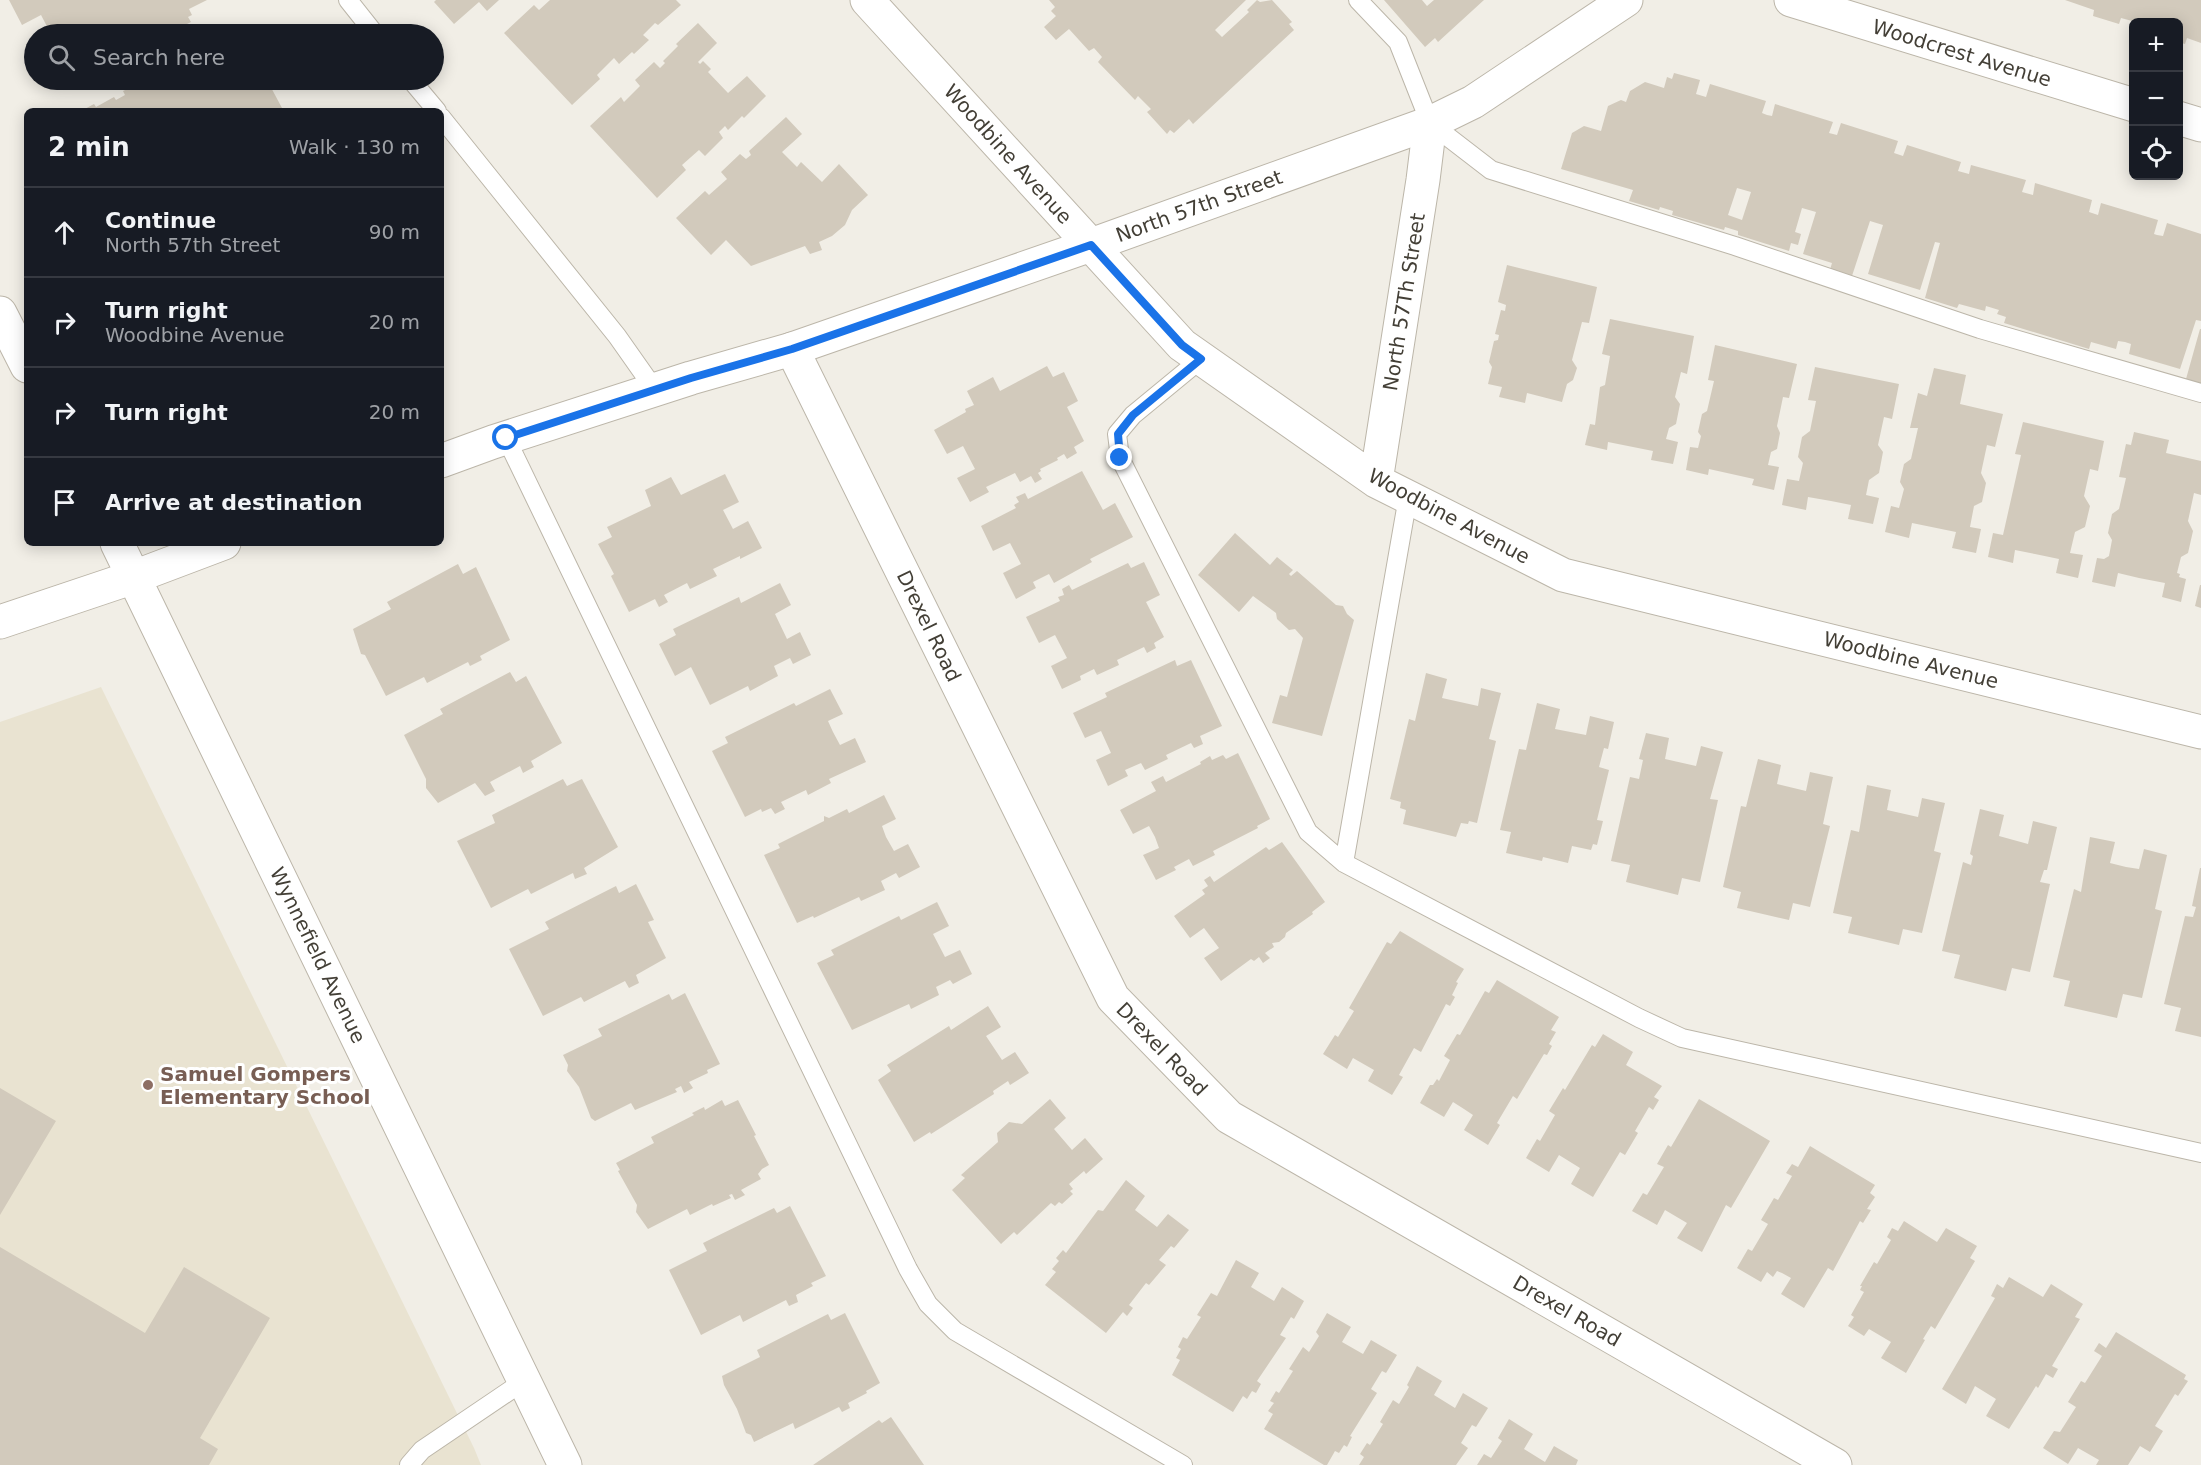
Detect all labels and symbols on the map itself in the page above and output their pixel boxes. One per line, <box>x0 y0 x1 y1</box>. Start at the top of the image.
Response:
street label: Woodcrest Avenue <box>1870 14 2054 92</box>
street label: Woodbine Avenue <box>939 79 1077 229</box>
street label: North 57th Street <box>1112 165 1286 247</box>
street label: North 57Th Street <box>1378 211 1430 393</box>
route start <box>492 424 518 450</box>
route end <box>1106 444 1132 470</box>
street label: Woodbine Avenue <box>1364 463 1534 569</box>
street label: Drexel Road <box>892 566 966 686</box>
street label: Woodbine Avenue <box>1821 627 2001 693</box>
street label: Wynnefield Avenue <box>265 863 371 1047</box>
street label: Drexel Road <box>1111 997 1213 1101</box>
place label: Samuel Gompers Elementary School <box>160 1062 370 1109</box>
marker: Samuel Gompers Elementary School <box>141 1078 155 1092</box>
street label: Drexel Road <box>1509 1270 1625 1352</box>

